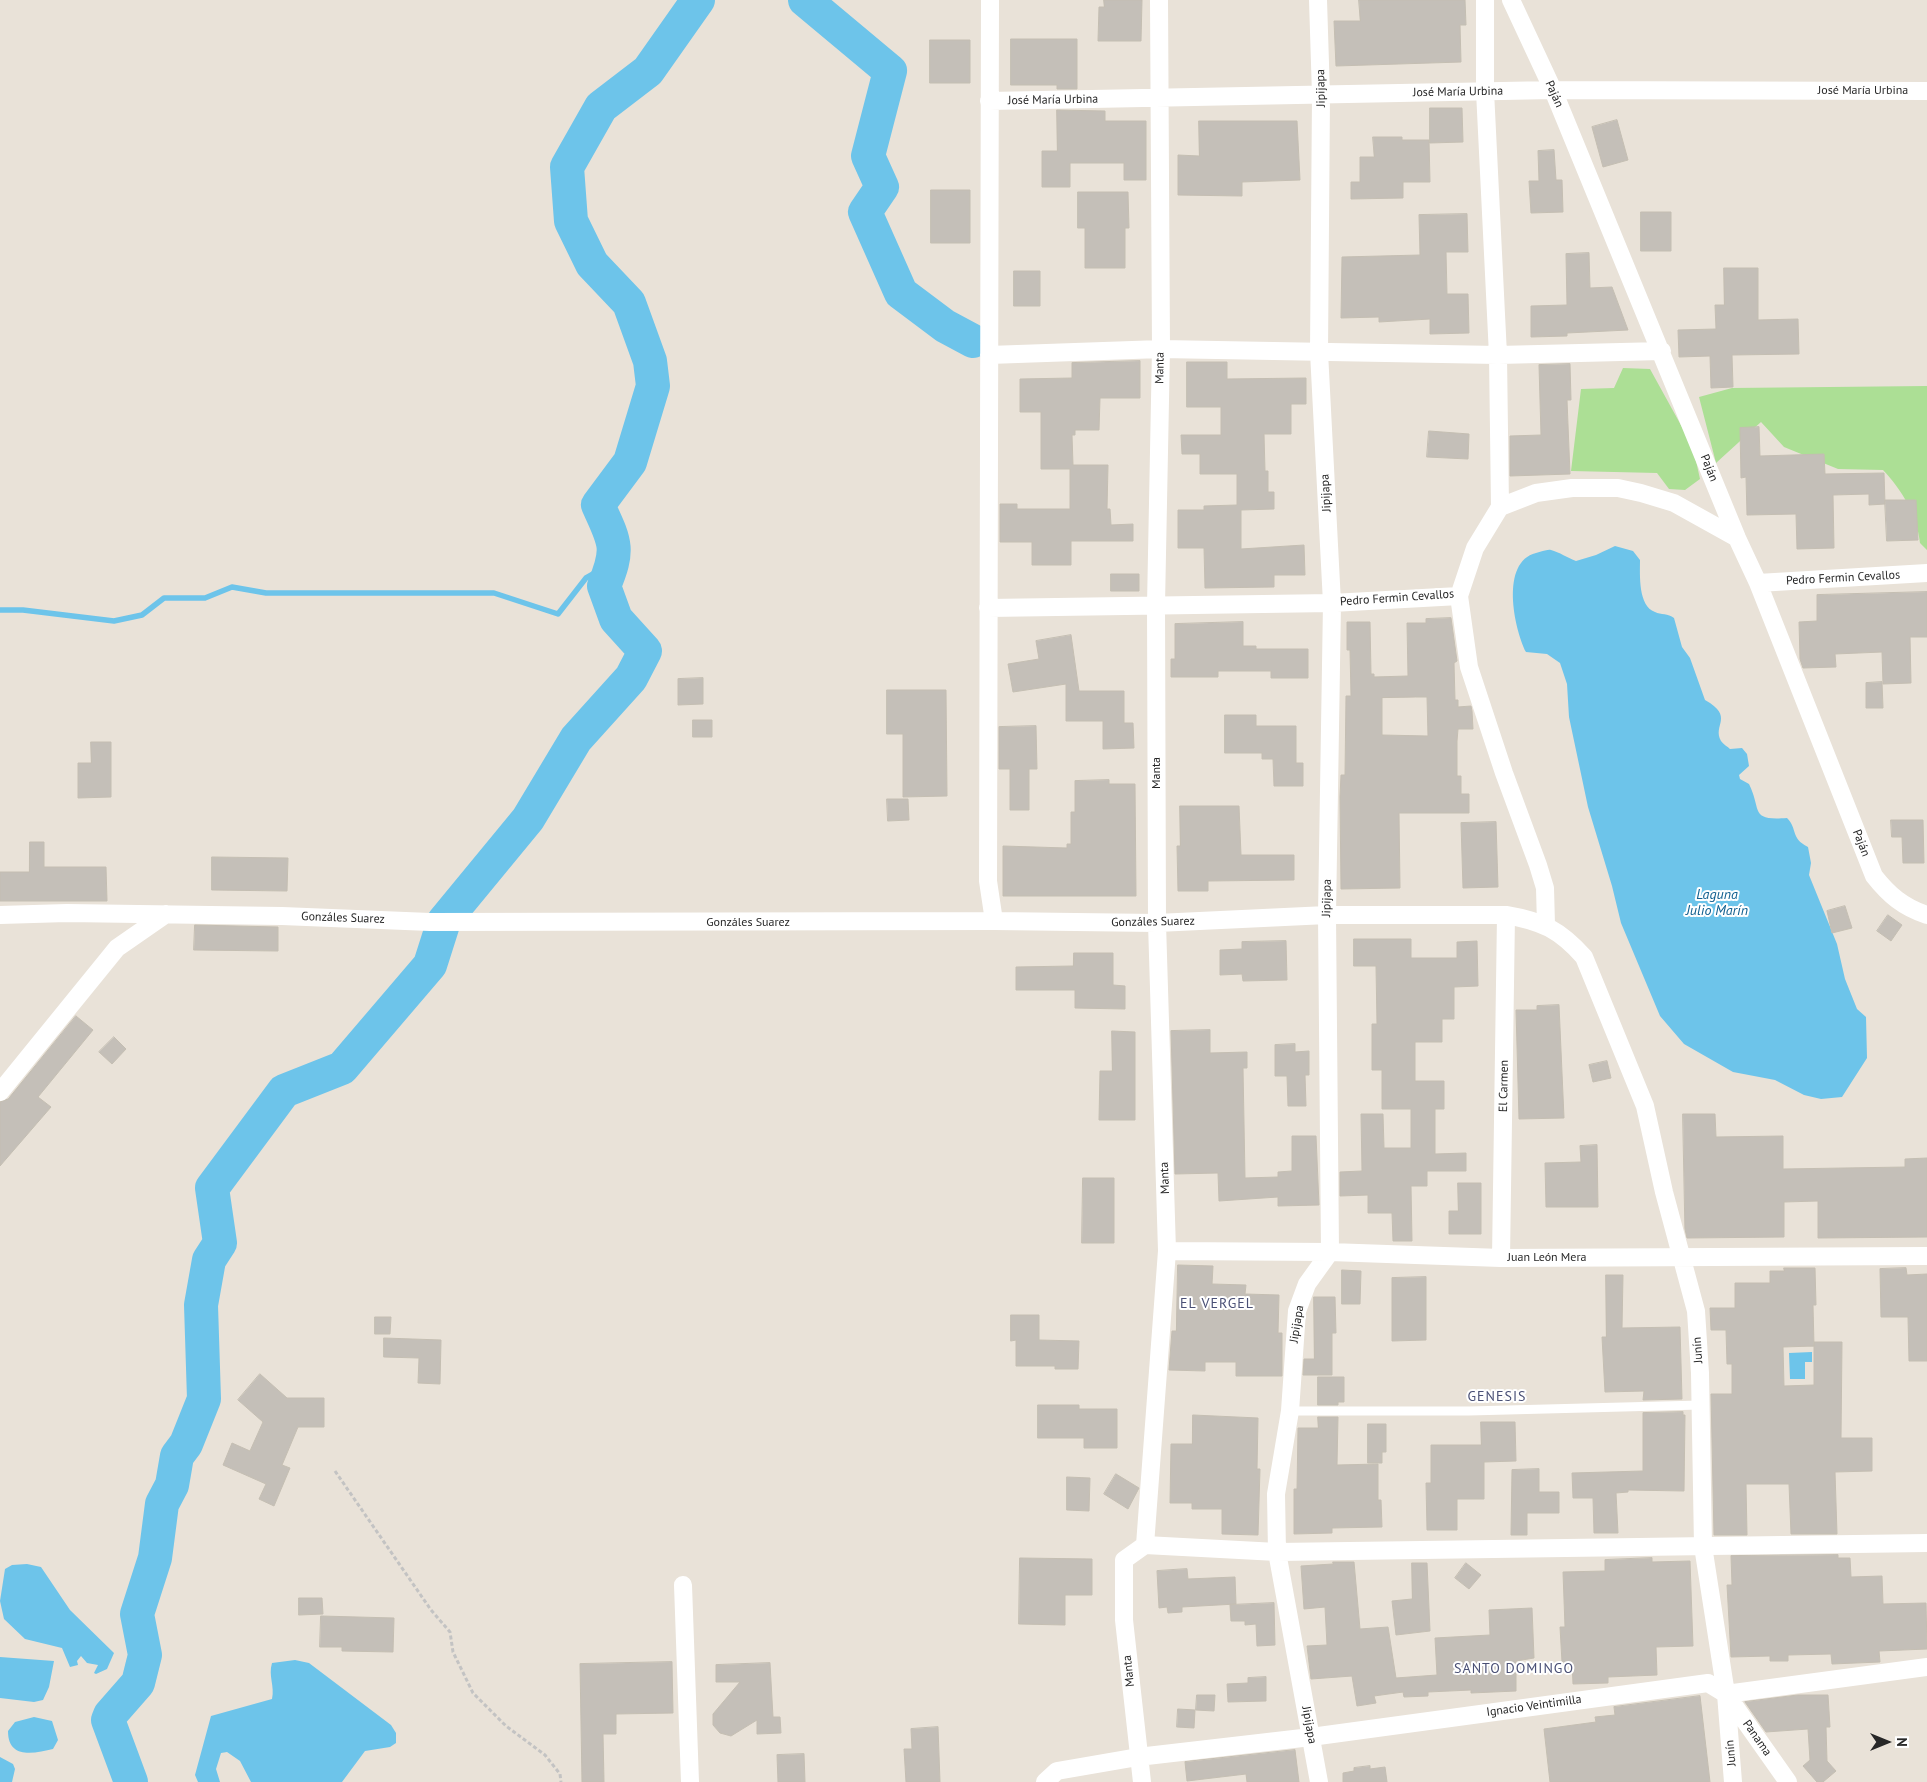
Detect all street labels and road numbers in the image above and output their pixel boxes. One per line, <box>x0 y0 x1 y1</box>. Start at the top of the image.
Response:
street label: Jipijapa <box>1313 69 1329 107</box>
street label: Paján <box>1542 78 1566 110</box>
street label: José María Urbina <box>1413 84 1503 100</box>
street label: José María Urbina <box>1818 84 1908 98</box>
street label: José María Urbina <box>1008 92 1098 108</box>
street label: Manta <box>1153 352 1167 384</box>
street label: Paján <box>1697 452 1721 484</box>
street label: Jipijapa <box>1318 474 1334 512</box>
street label: Pedro Fermin Cevallos <box>1786 568 1900 588</box>
street label: Pedro Fermin Cevallos <box>1340 587 1454 609</box>
street label: Manta <box>1150 757 1164 789</box>
street label: Paján <box>1849 827 1873 859</box>
street label: Jipijapa <box>1319 879 1335 917</box>
street label: Gonzáles Suarez <box>301 909 385 927</box>
street label: Gonzáles Suarez <box>1111 914 1195 930</box>
street label: Gonzáles Suarez <box>706 916 790 930</box>
street label: El Carmen <box>1496 1060 1512 1112</box>
street label: Manta <box>1157 1162 1173 1194</box>
street label: Juan León Mera <box>1508 1251 1586 1265</box>
street label: Jipijapa <box>1287 1304 1307 1344</box>
street label: Junín <box>1690 1336 1706 1364</box>
street label: Manta <box>1120 1654 1138 1688</box>
street label: Ignacio Veintimilla <box>1486 1692 1582 1720</box>
street label: Jipijapa <box>1299 1705 1319 1745</box>
street label: Panama <box>1740 1717 1774 1759</box>
street label: Junín <box>1723 1739 1739 1767</box>

